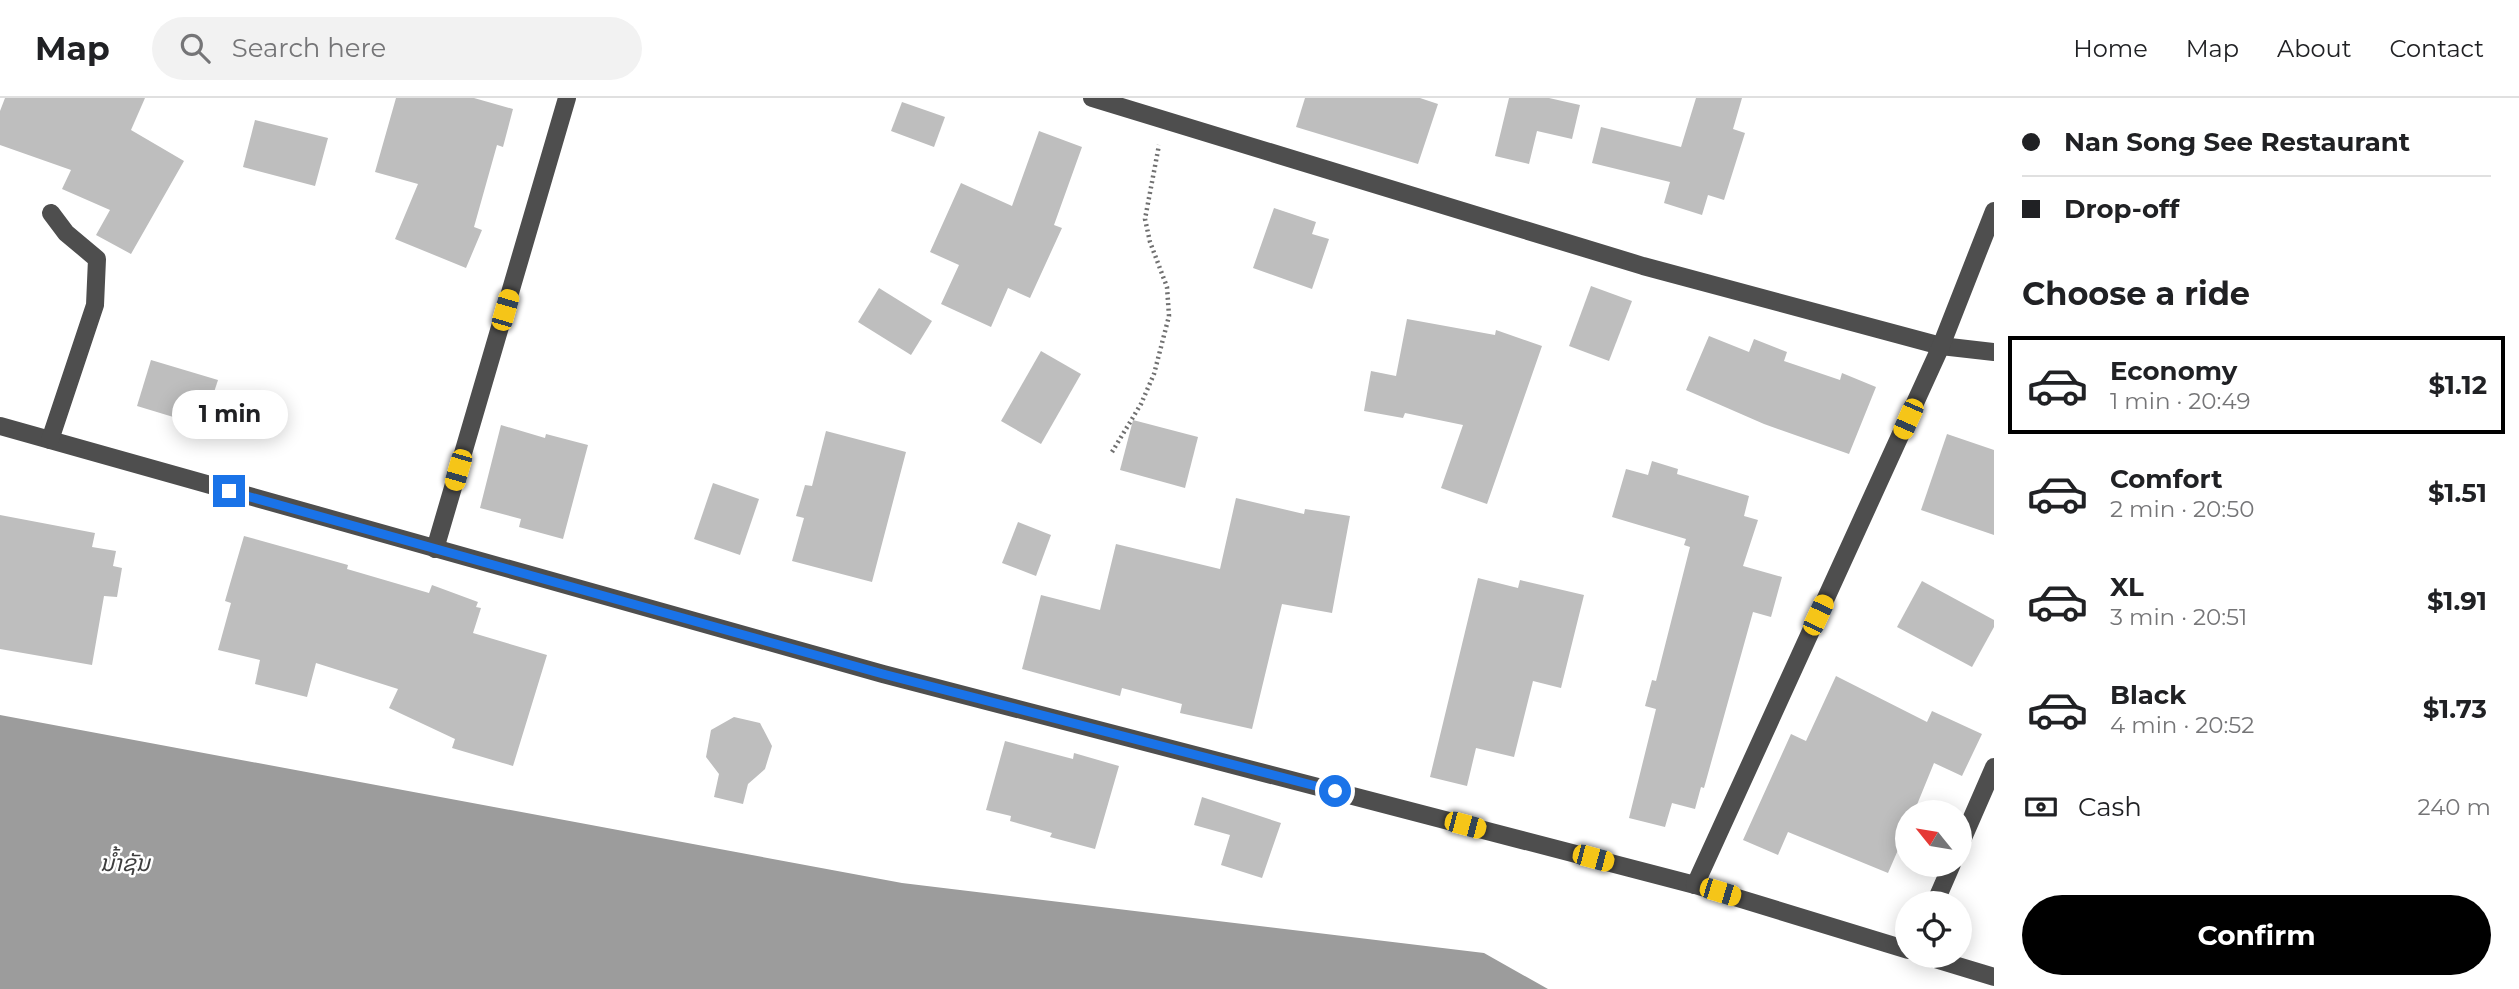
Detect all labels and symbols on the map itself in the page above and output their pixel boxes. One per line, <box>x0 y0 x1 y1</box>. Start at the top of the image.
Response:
car <box>490 287 521 333</box>
callout: 1 min <box>171 390 287 438</box>
car <box>1890 396 1927 442</box>
car <box>443 447 474 493</box>
route end <box>213 475 245 507</box>
car <box>1800 592 1837 638</box>
route start <box>1319 775 1351 807</box>
north arrow <box>1895 800 1972 877</box>
car <box>1442 809 1489 841</box>
car <box>1570 842 1617 874</box>
water label: ນ້ຳຊັນ <box>100 846 152 877</box>
car <box>1697 876 1744 908</box>

